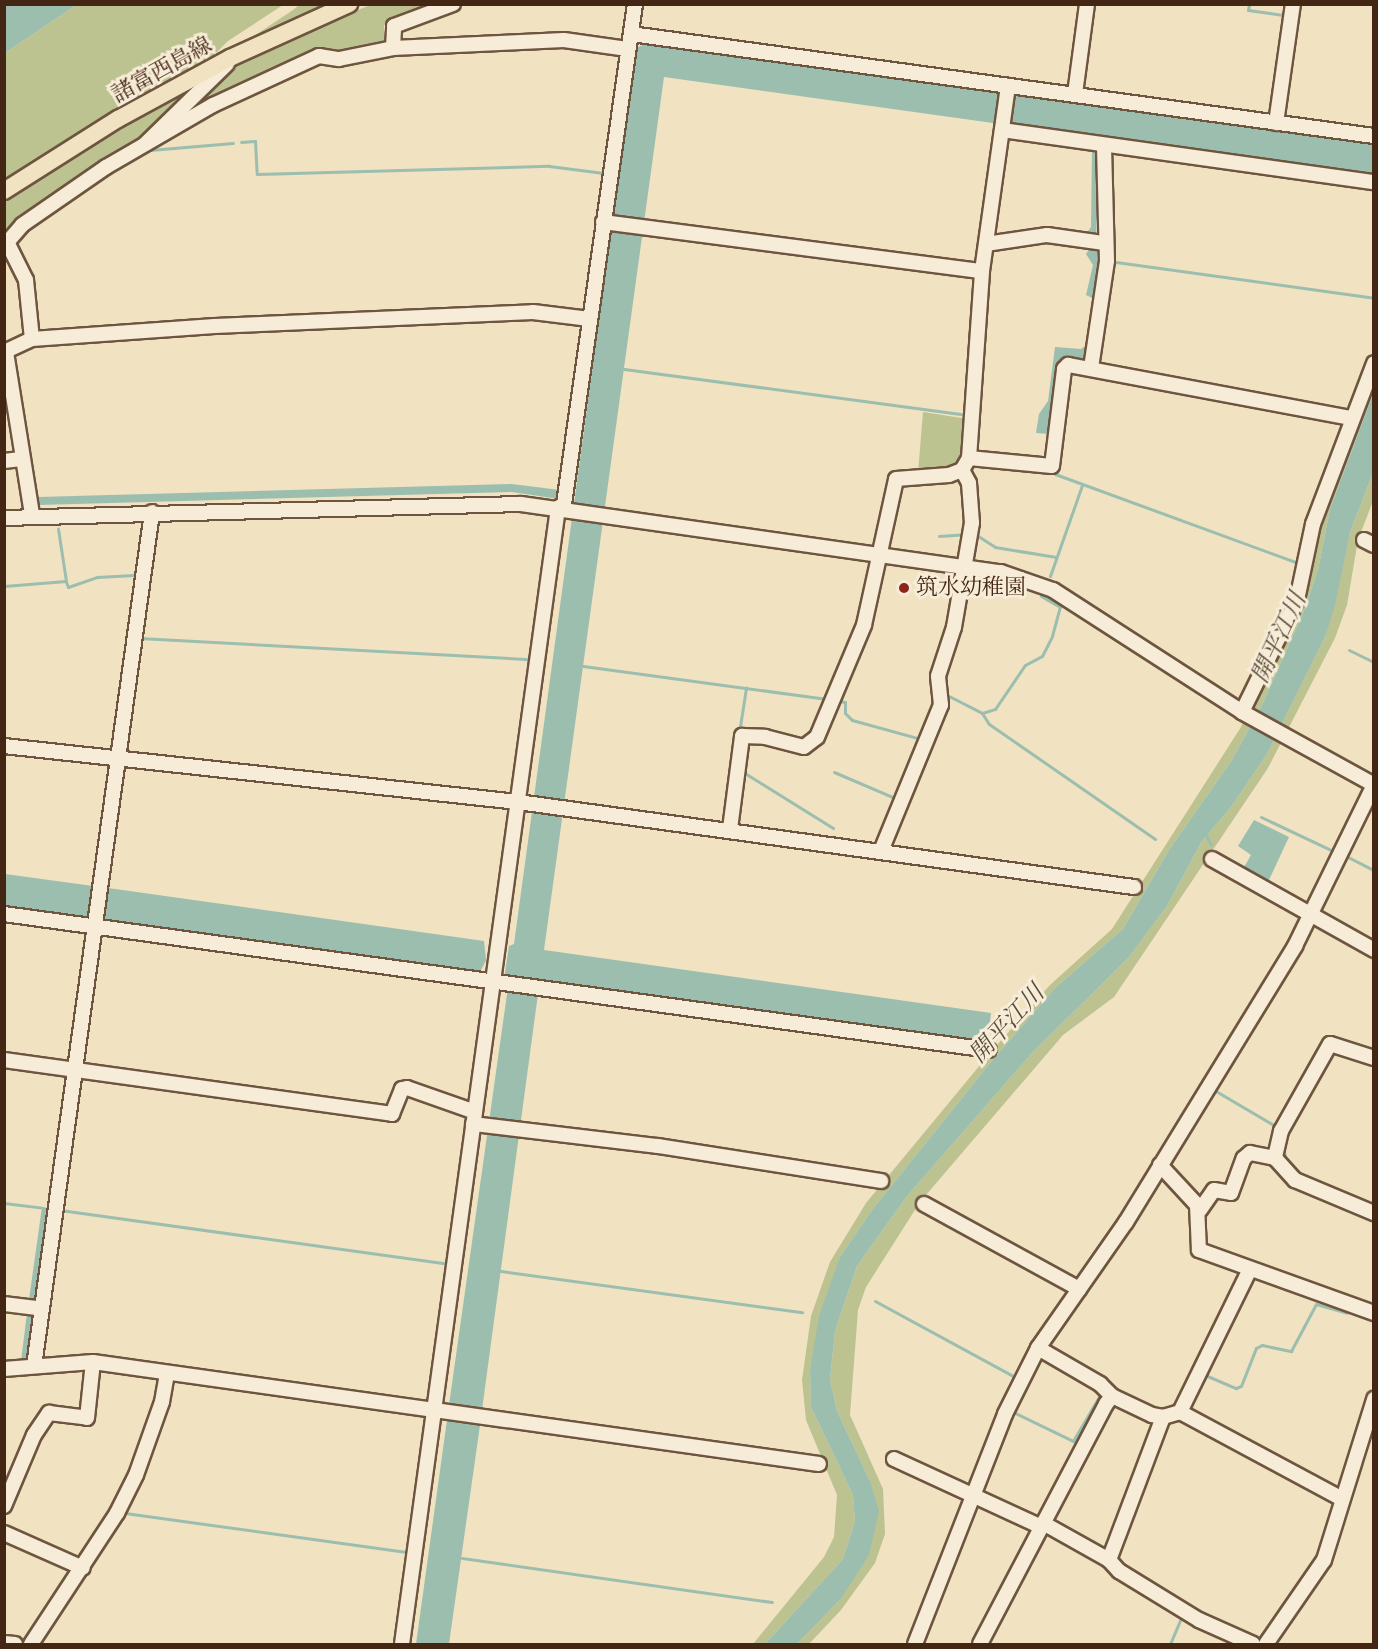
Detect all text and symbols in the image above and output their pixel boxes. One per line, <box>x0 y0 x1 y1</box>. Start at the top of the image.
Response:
street label: 諸富西島線 <box>107 32 217 108</box>
place label: 筑水幼稚園 <box>916 575 1026 601</box>
marker: 筑水幼稚園 <box>897 581 911 595</box>
water label: 開平江川 <box>1246 588 1312 688</box>
water label: 開平江川 <box>964 979 1050 1069</box>

